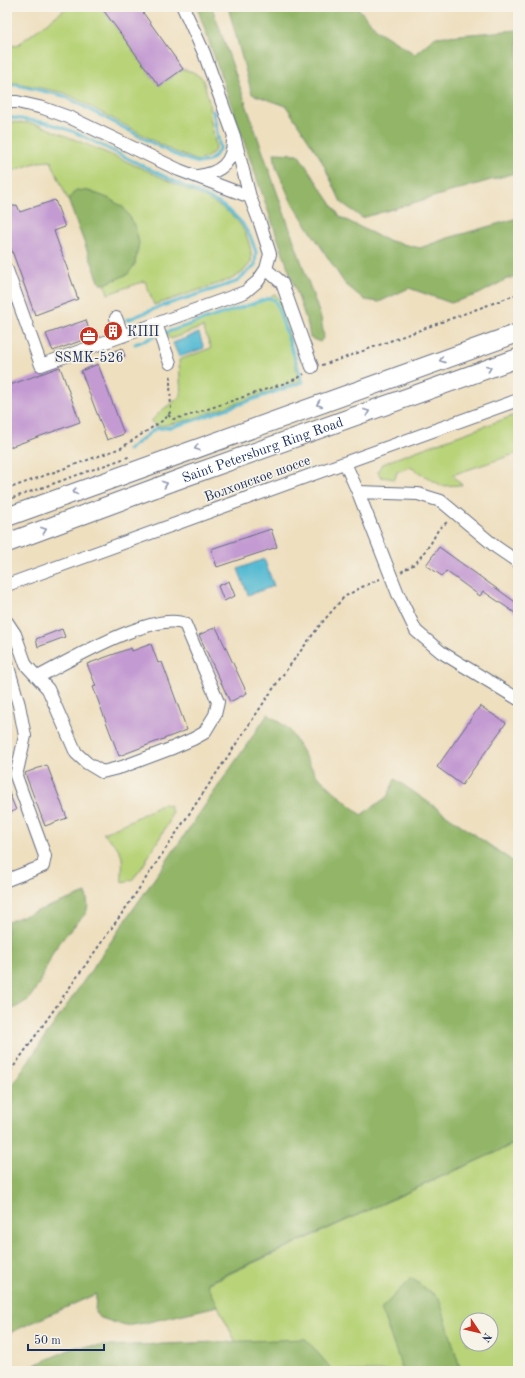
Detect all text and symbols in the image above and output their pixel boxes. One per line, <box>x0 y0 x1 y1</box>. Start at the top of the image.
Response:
building icon: КПП <box>102 320 124 342</box>
office icon: SSMK-526 <box>78 325 100 347</box>
place label: КПП <box>127 325 159 339</box>
place label: SSMK-526 <box>54 351 124 365</box>
one-way arrow <box>438 356 445 364</box>
one-way arrow <box>486 365 493 373</box>
one-way arrow <box>316 400 323 408</box>
one-way arrow <box>363 408 370 417</box>
street label: Saint Petersburg Ring Road <box>180 415 345 486</box>
one-way arrow <box>194 444 201 452</box>
street label: Волхонское шоссе <box>202 453 312 505</box>
one-way arrow <box>162 481 169 489</box>
one-way arrow <box>71 488 78 496</box>
one-way arrow <box>40 526 47 534</box>
north arrow <box>459 1312 499 1352</box>
scale bar <box>28 1326 104 1352</box>
text: N <box>479 1330 493 1344</box>
text: 50 m <box>34 1334 61 1347</box>

